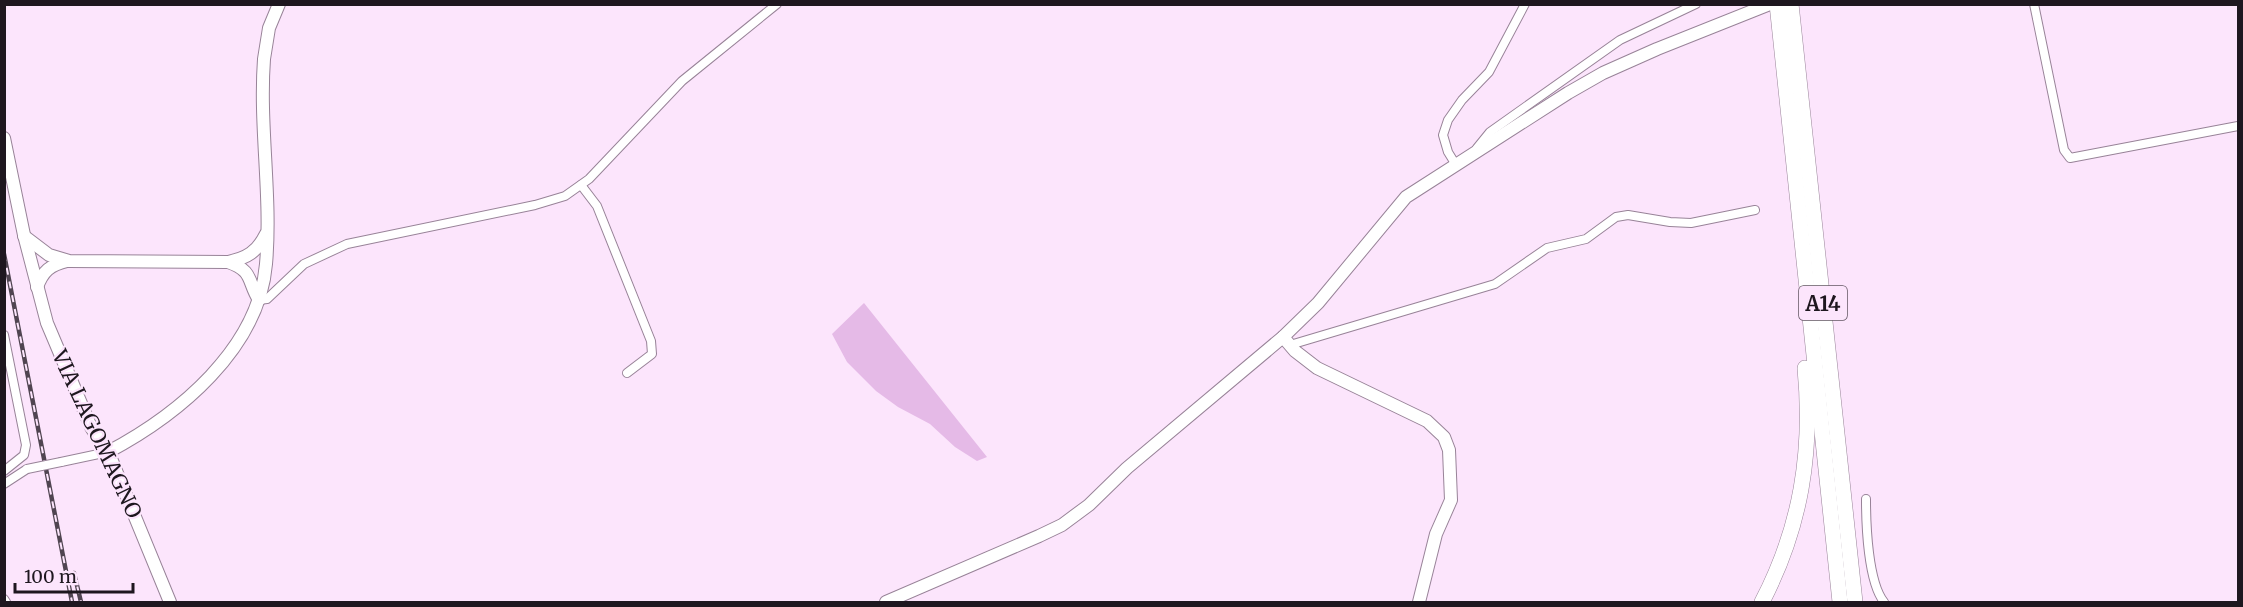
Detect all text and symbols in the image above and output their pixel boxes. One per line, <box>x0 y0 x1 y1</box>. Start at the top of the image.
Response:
road number: A14 <box>1799 286 1847 320</box>
street label: VIA LAGOMAGNO <box>46 345 148 523</box>
scale bar <box>15 556 134 594</box>
text: 100 m <box>24 565 77 588</box>

